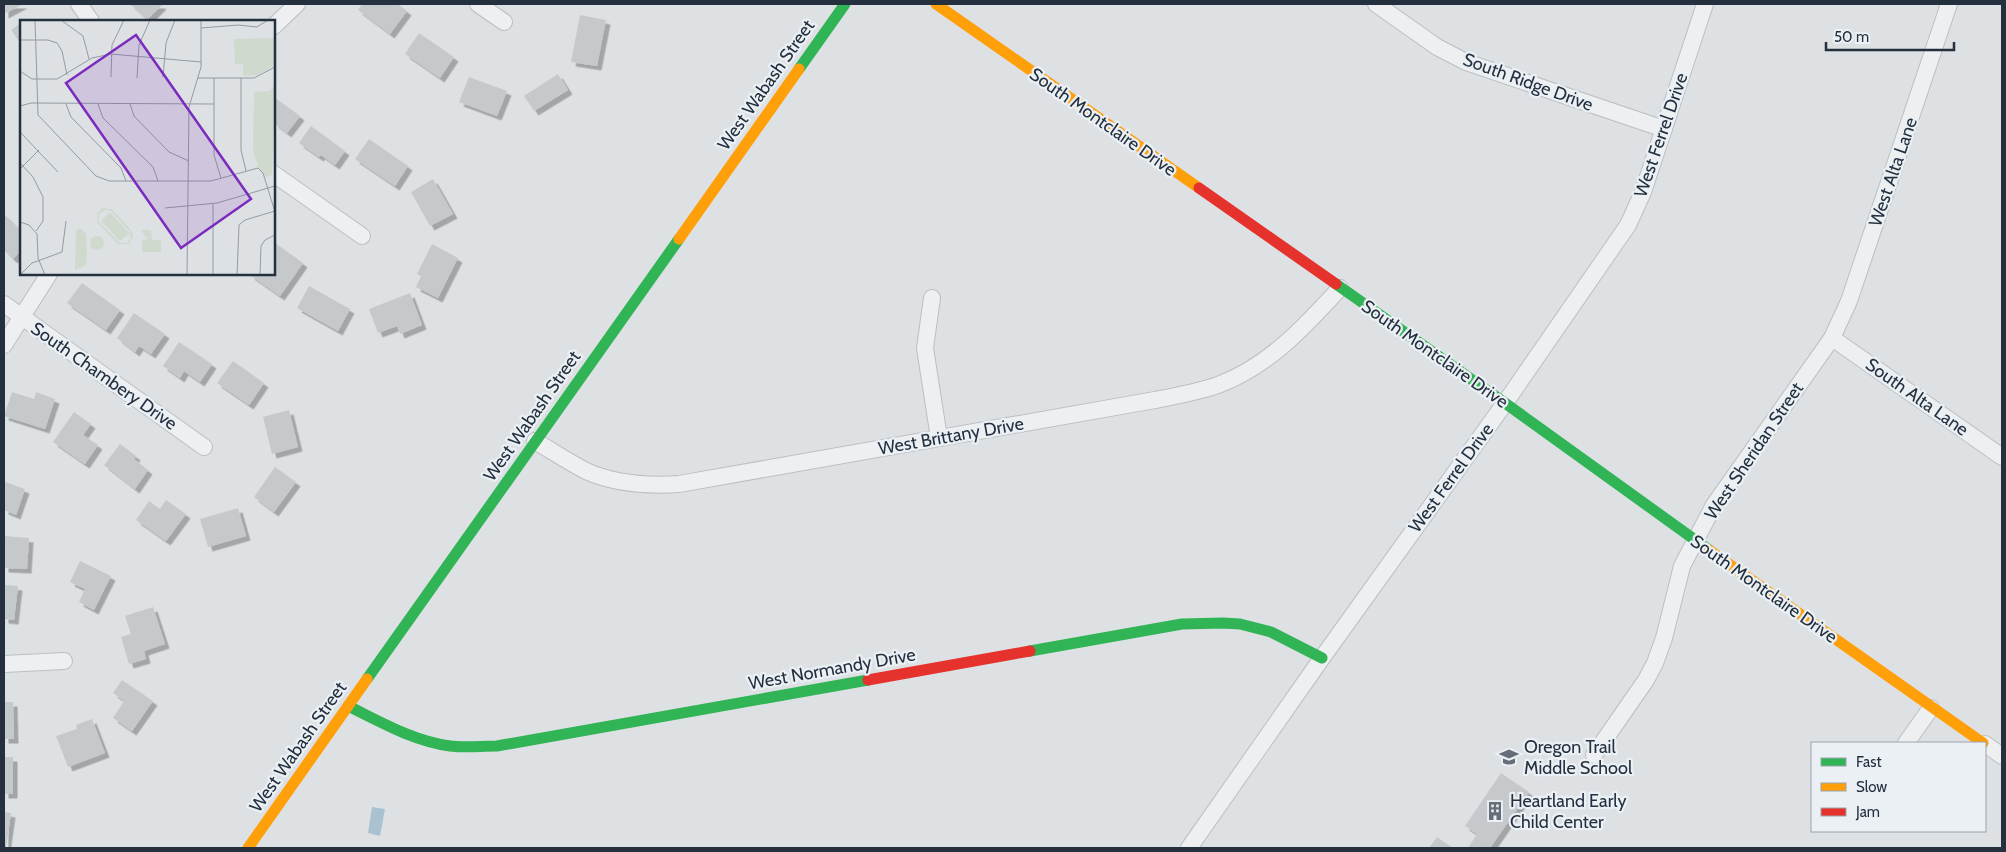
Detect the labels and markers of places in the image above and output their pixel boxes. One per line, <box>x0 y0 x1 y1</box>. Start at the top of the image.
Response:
place label: Oregon Trail Middle School <box>1524 736 1633 779</box>
school or university icon: Oregon Trail Middle School <box>1498 746 1520 768</box>
place label: Heartland Early Child Center <box>1510 790 1627 833</box>
building icon: Heartland Early Child Center <box>1484 800 1506 822</box>

